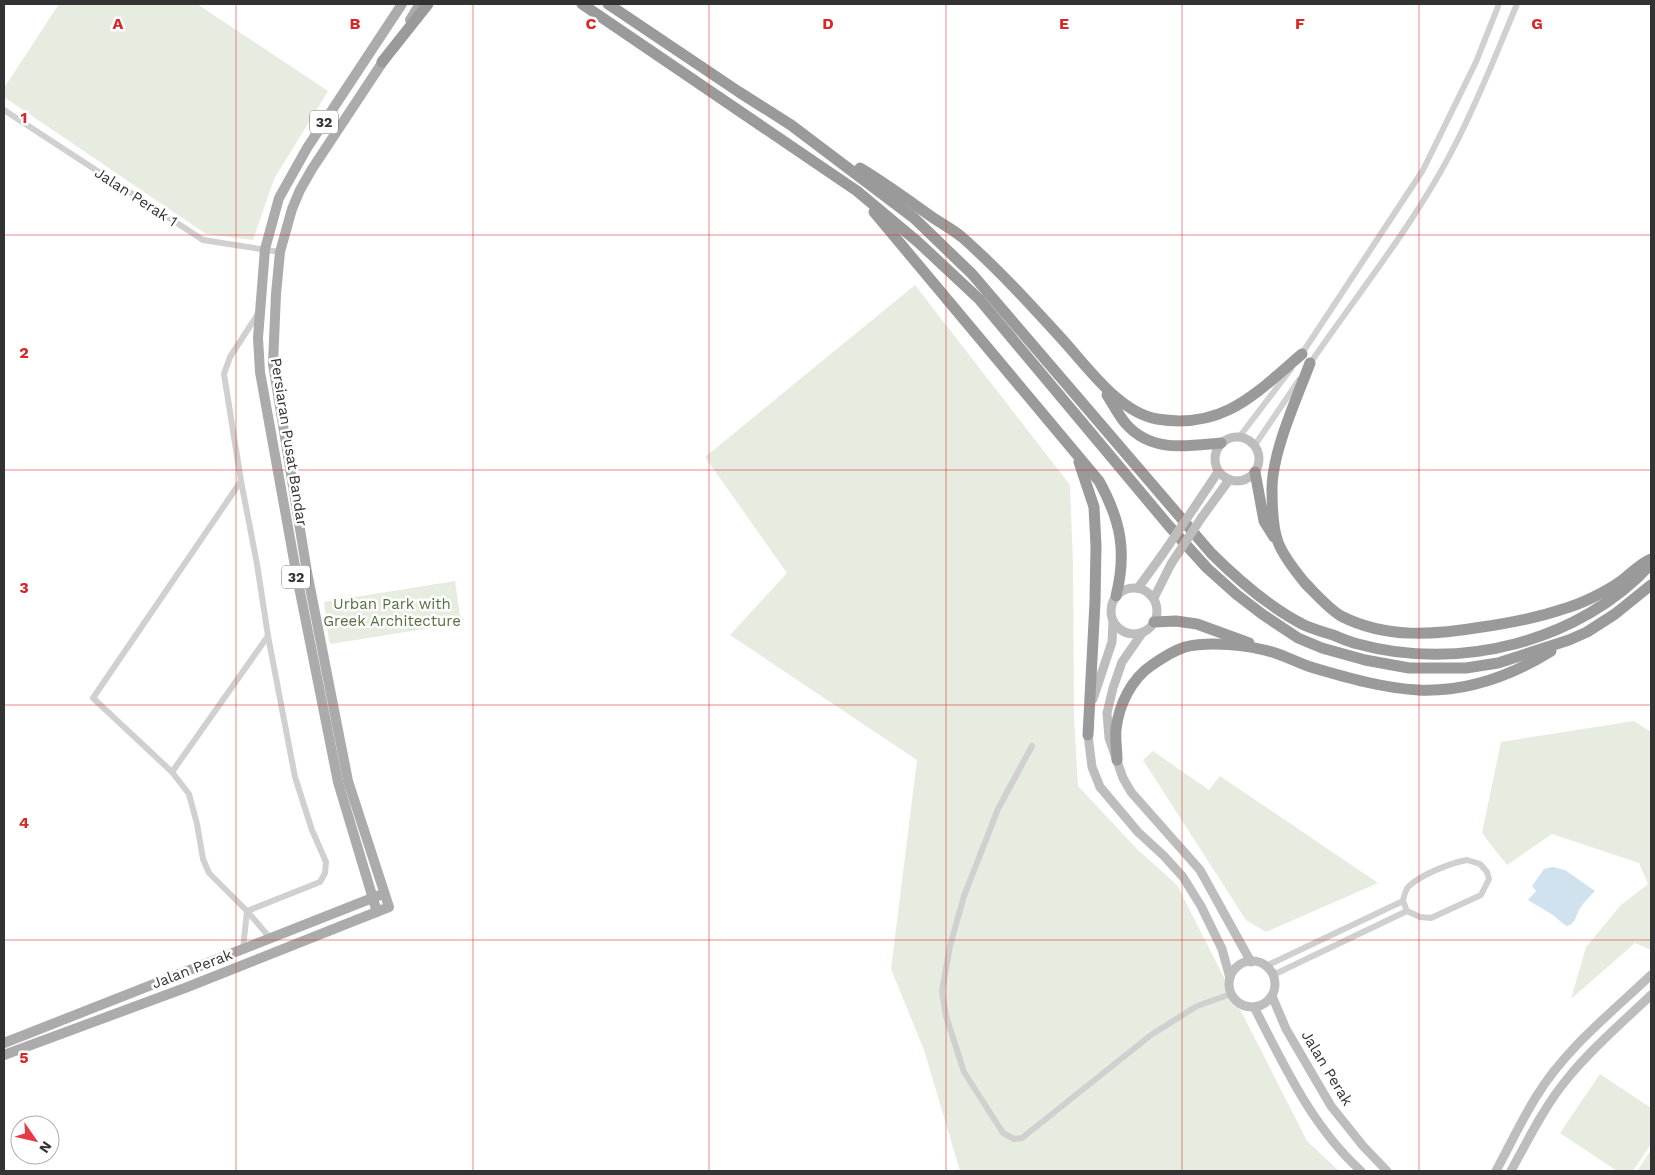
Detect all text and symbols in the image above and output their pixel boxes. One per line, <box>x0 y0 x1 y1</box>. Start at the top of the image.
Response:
text: A <box>113 14 124 33</box>
text: B <box>350 14 361 33</box>
text: C <box>586 14 597 33</box>
text: D <box>822 14 834 33</box>
text: E <box>1059 14 1069 33</box>
text: F <box>1295 14 1305 33</box>
text: G <box>1531 14 1543 33</box>
text: 1 <box>21 108 27 127</box>
road number: 32 <box>310 110 338 134</box>
street label: Jalan Perak 1 <box>91 164 181 230</box>
text: 2 <box>19 343 29 362</box>
street label: Persiaran Pusat Bandar <box>267 357 311 527</box>
road number: 32 <box>282 566 310 588</box>
text: 3 <box>19 578 29 597</box>
park label: Urban Park with Greek Architecture <box>323 595 461 630</box>
text: 4 <box>19 813 29 832</box>
street label: Jalan Perak <box>149 945 235 993</box>
street label: Jalan Perak <box>1297 1027 1357 1109</box>
text: 5 <box>19 1048 29 1067</box>
north arrow <box>10 1115 60 1165</box>
text: N <box>36 1138 55 1156</box>

